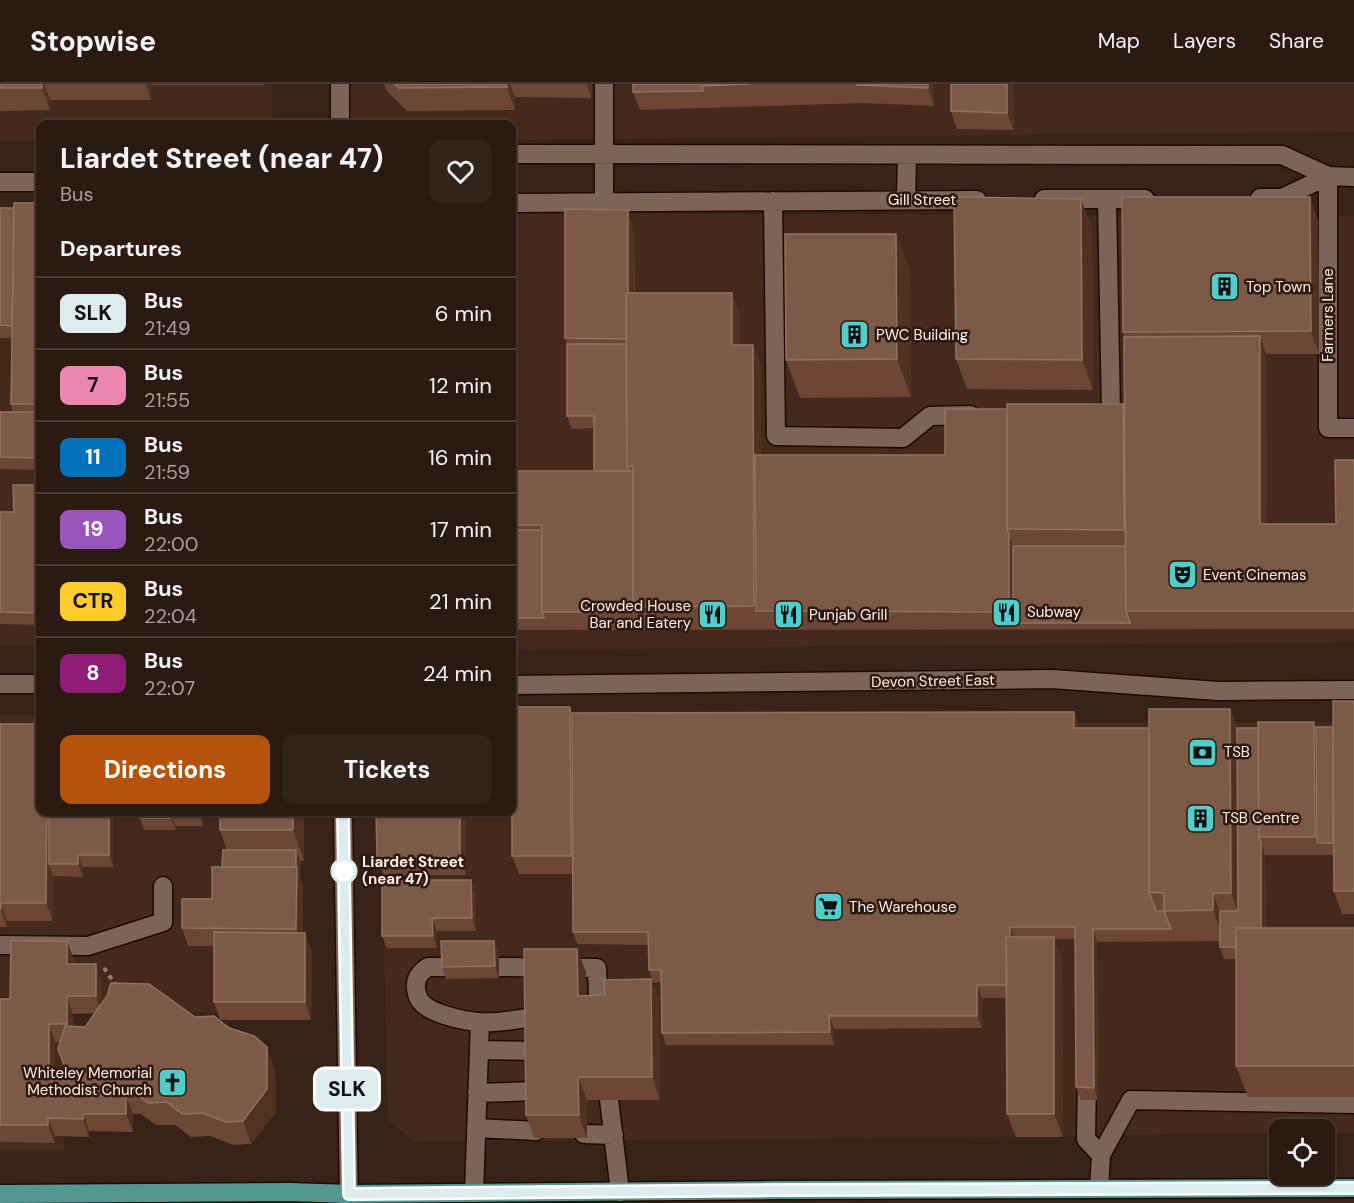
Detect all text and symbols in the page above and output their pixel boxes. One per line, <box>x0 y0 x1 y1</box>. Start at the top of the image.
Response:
text: Stopwise <box>30 23 156 60</box>
text: Map <box>1098 27 1140 55</box>
text: Layers <box>1173 27 1236 55</box>
text: Share <box>1269 27 1324 55</box>
text: Liardet Street (near 47) <box>60 140 383 177</box>
button: heart <box>429 140 492 203</box>
text: Bus <box>60 181 94 207</box>
street label: Gill Street <box>888 190 956 210</box>
text: Departures <box>60 234 182 263</box>
street label: Farmers Lane <box>1318 268 1338 362</box>
building icon: Top Town <box>1209 271 1241 303</box>
place label: Top Town <box>1246 277 1311 297</box>
text: Bus <box>144 286 183 315</box>
text: SLK <box>74 299 112 327</box>
text: 6 min <box>435 299 492 328</box>
text: 21:49 <box>144 315 191 341</box>
building icon: PWC Building <box>839 319 871 351</box>
place label: PWC Building <box>876 325 968 345</box>
text: Bus <box>144 358 183 387</box>
text: 7 <box>87 371 99 399</box>
text: 12 min <box>429 371 492 400</box>
text: 21:55 <box>144 387 190 413</box>
text: Bus <box>144 430 183 459</box>
text: 11 <box>85 443 101 471</box>
text: 16 min <box>428 443 492 472</box>
text: 21:59 <box>144 459 190 485</box>
text: Bus <box>144 502 183 531</box>
text: 19 <box>83 515 103 543</box>
text: 17 min <box>430 515 492 544</box>
text: 22:00 <box>144 531 198 557</box>
theatre icon: Event Cinemas <box>1166 559 1198 591</box>
place label: Event Cinemas <box>1203 565 1307 585</box>
text: Bus <box>144 574 183 603</box>
text: CTR <box>72 587 114 615</box>
text: 21 min <box>429 587 492 616</box>
place label: Crowded House Bar and Eatery <box>580 596 692 633</box>
restaurant icon: Subway <box>990 596 1022 628</box>
restaurant icon: Crowded House Bar and Eatery <box>696 599 728 631</box>
restaurant icon: Punjab Grill <box>772 599 804 631</box>
place label: Subway <box>1027 602 1082 622</box>
text: 22:04 <box>144 603 197 629</box>
place label: Punjab Grill <box>809 605 887 625</box>
text: Bus <box>144 646 183 675</box>
text: 8 <box>86 659 100 687</box>
text: 24 min <box>423 659 492 688</box>
street label: Devon Street East <box>871 670 995 692</box>
text: 22:07 <box>144 675 195 701</box>
button: Directions <box>60 735 270 804</box>
button: Tickets <box>282 735 492 804</box>
bank icon: TSB <box>1187 736 1219 768</box>
place label: TSB <box>1224 742 1250 762</box>
building icon: TSB Centre <box>1185 802 1217 834</box>
place label: TSB Centre <box>1222 808 1299 828</box>
place label: Liardet Street (near 47) <box>362 852 464 889</box>
marker: Liardet Street (near 47) <box>331 858 357 884</box>
supermarket icon: The Warehouse <box>812 891 844 923</box>
place label: The Warehouse <box>849 897 956 917</box>
place label: Whiteley Memorial Methodist Church <box>23 1063 152 1100</box>
church icon: Whiteley Memorial Methodist Church <box>157 1066 189 1098</box>
line badge: SLK <box>312 1070 382 1108</box>
text: SLK <box>328 1075 366 1103</box>
map controls <box>1269 1119 1335 1185</box>
button: locate <box>1269 1119 1335 1185</box>

